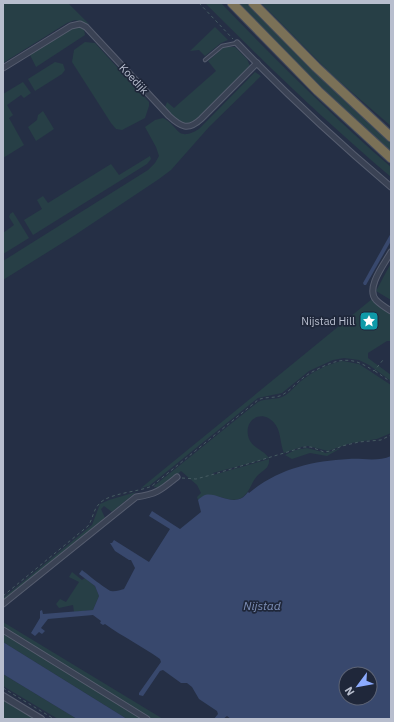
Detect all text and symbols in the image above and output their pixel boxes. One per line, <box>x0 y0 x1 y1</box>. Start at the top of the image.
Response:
street label: Koedijk <box>116 61 152 97</box>
place icon: Nijstad Hill <box>358 310 380 332</box>
place label: Nijstad Hill <box>301 314 355 328</box>
water label: Nijstad <box>243 598 281 613</box>
north arrow <box>338 666 378 706</box>
text: N <box>341 684 358 698</box>

